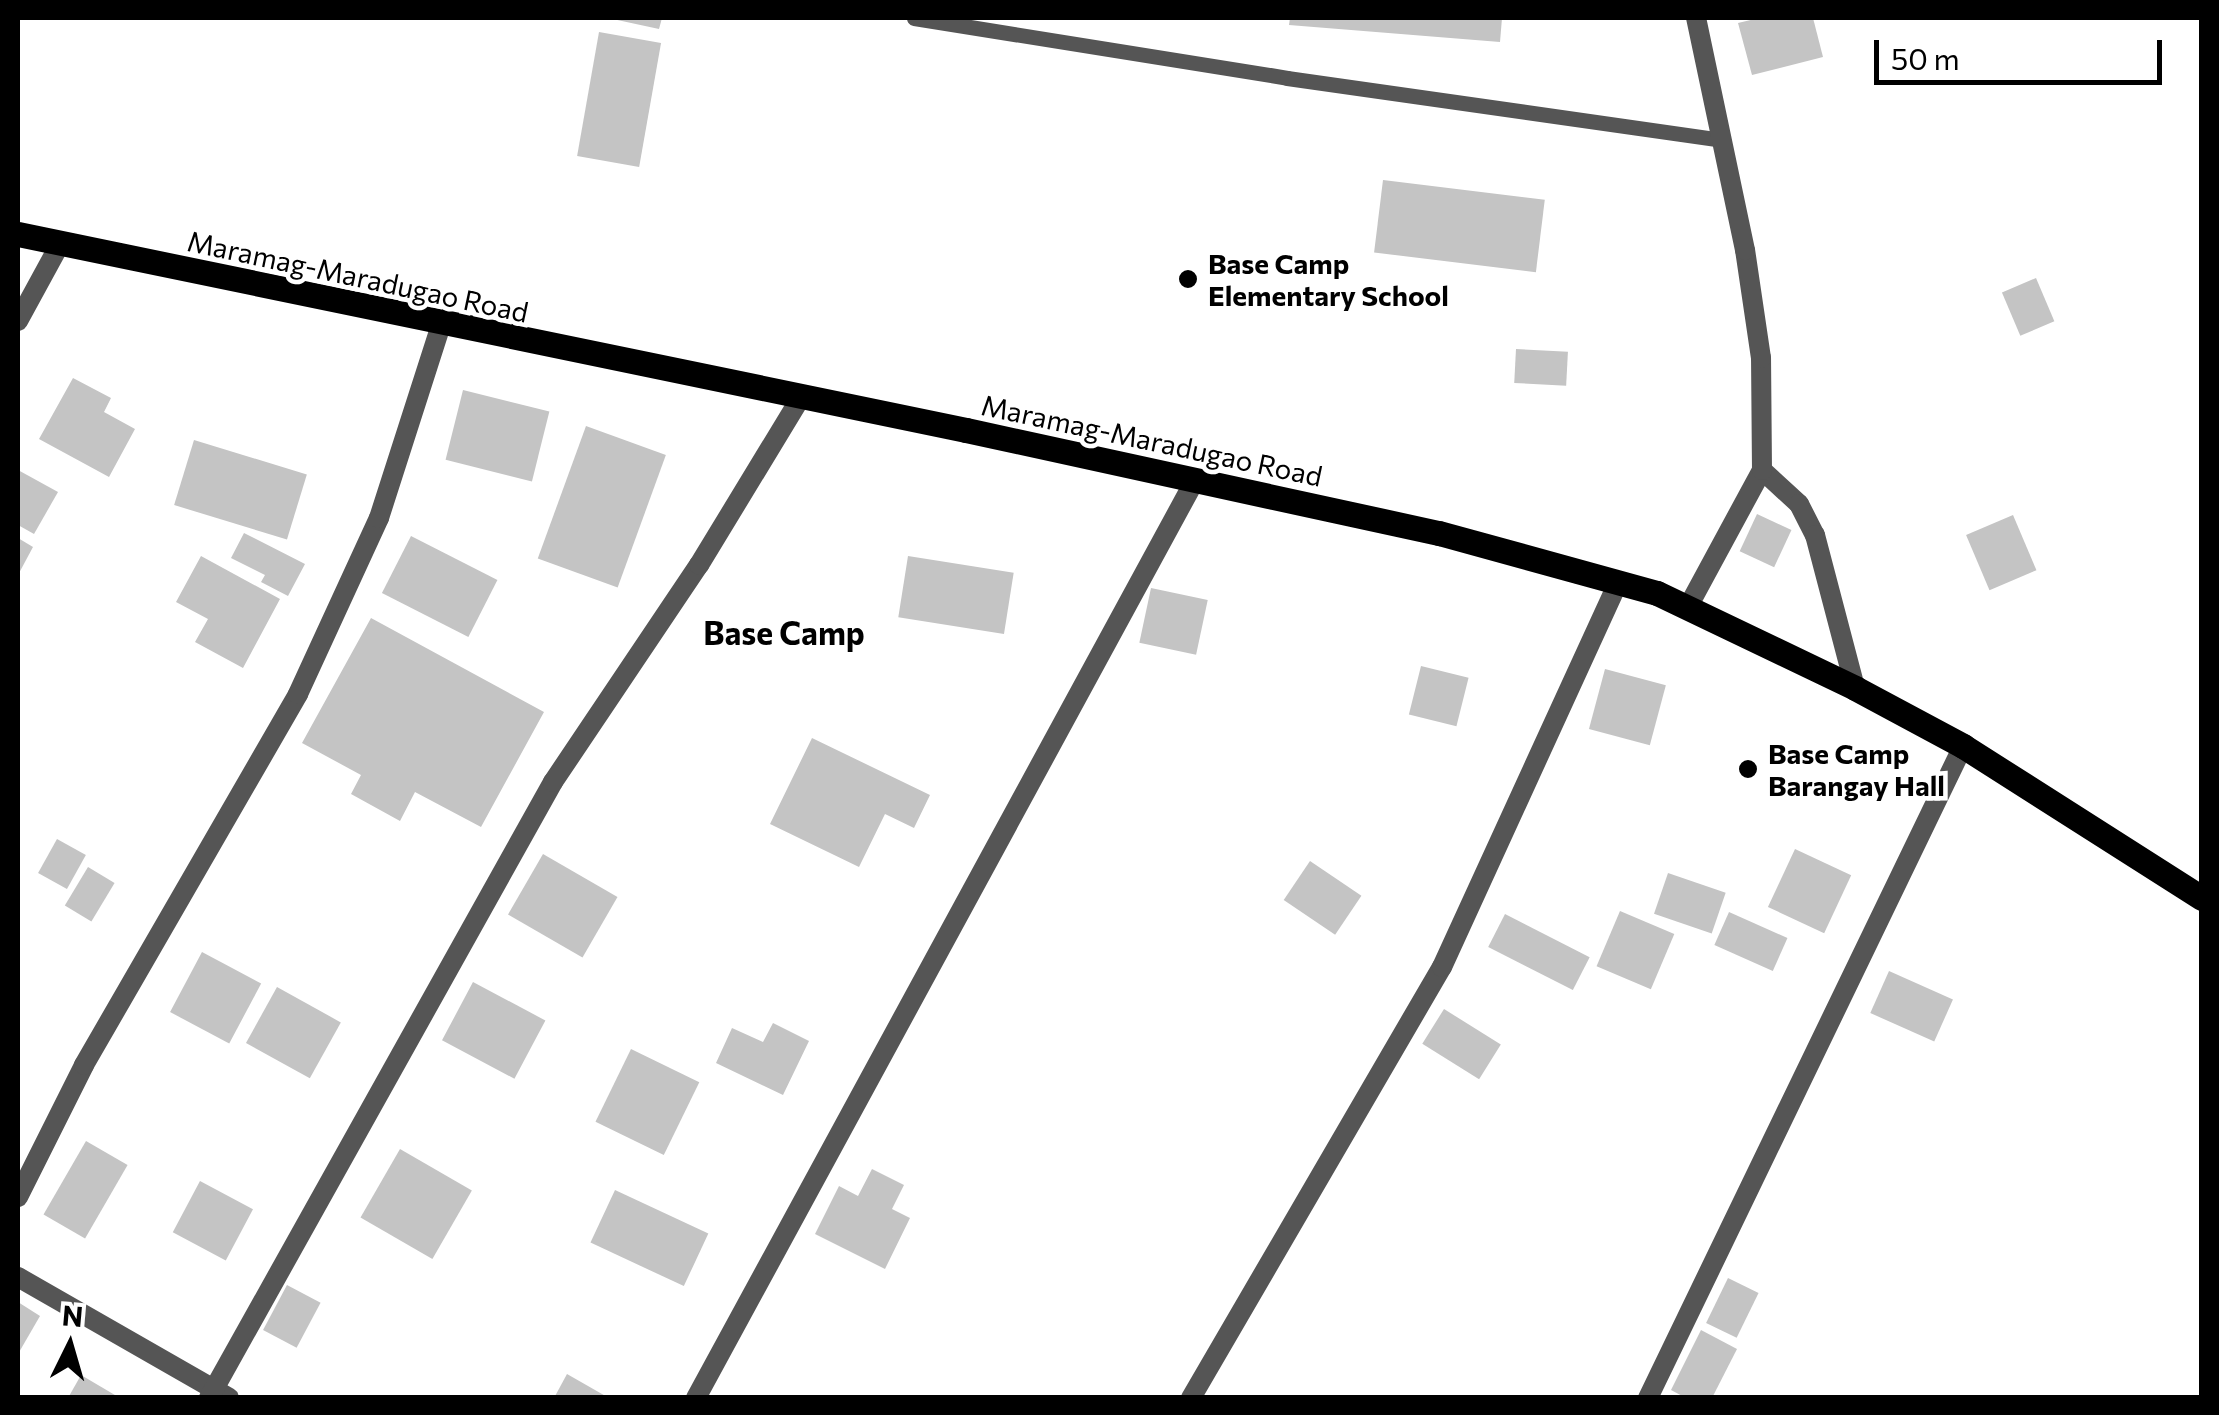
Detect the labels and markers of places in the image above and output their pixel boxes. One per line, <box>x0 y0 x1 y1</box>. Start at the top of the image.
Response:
place label: Base Camp Elementary School <box>1208 246 1449 312</box>
marker: Base Camp Elementary School <box>1177 268 1199 290</box>
place label: Base Camp Barangay Hall <box>1768 736 1945 802</box>
marker: Base Camp Barangay Hall <box>1737 758 1759 780</box>

